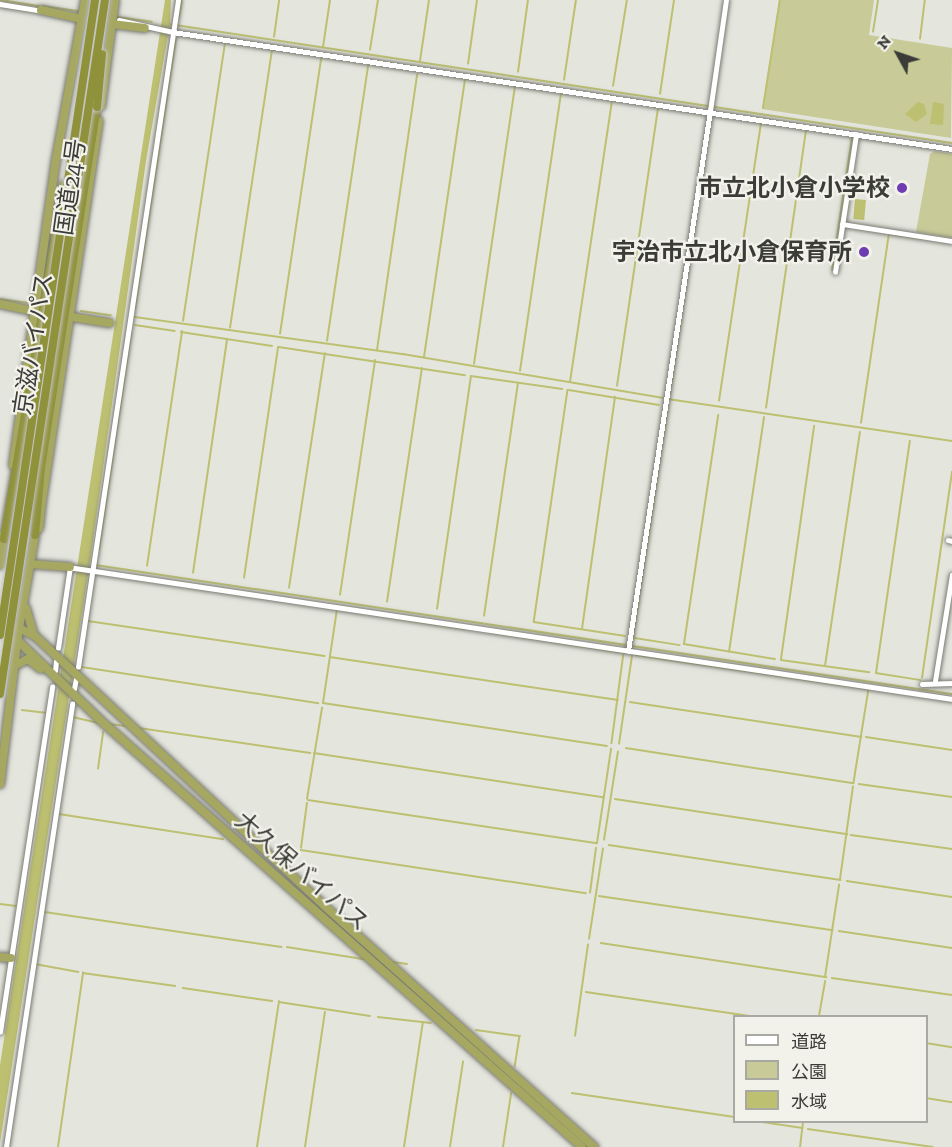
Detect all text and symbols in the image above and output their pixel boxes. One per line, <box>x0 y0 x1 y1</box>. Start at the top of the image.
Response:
north arrow <box>868 24 928 84</box>
text: N <box>873 31 895 53</box>
street label: 国道24号 <box>49 137 91 237</box>
place label: 市立北小倉小学校 <box>698 174 890 202</box>
marker: 市立北小倉小学校 <box>895 181 909 195</box>
place label: 宇治市立北小倉保育所 <box>612 238 852 266</box>
marker: 宇治市立北小倉保育所 <box>857 245 871 259</box>
street label: 京滋バイパス <box>8 271 58 417</box>
street label: 大久保バイパス <box>229 805 375 937</box>
legend <box>733 1015 928 1123</box>
text: 道路 <box>791 1031 827 1053</box>
text: 公園 <box>791 1061 827 1083</box>
text: 水域 <box>791 1091 827 1113</box>

